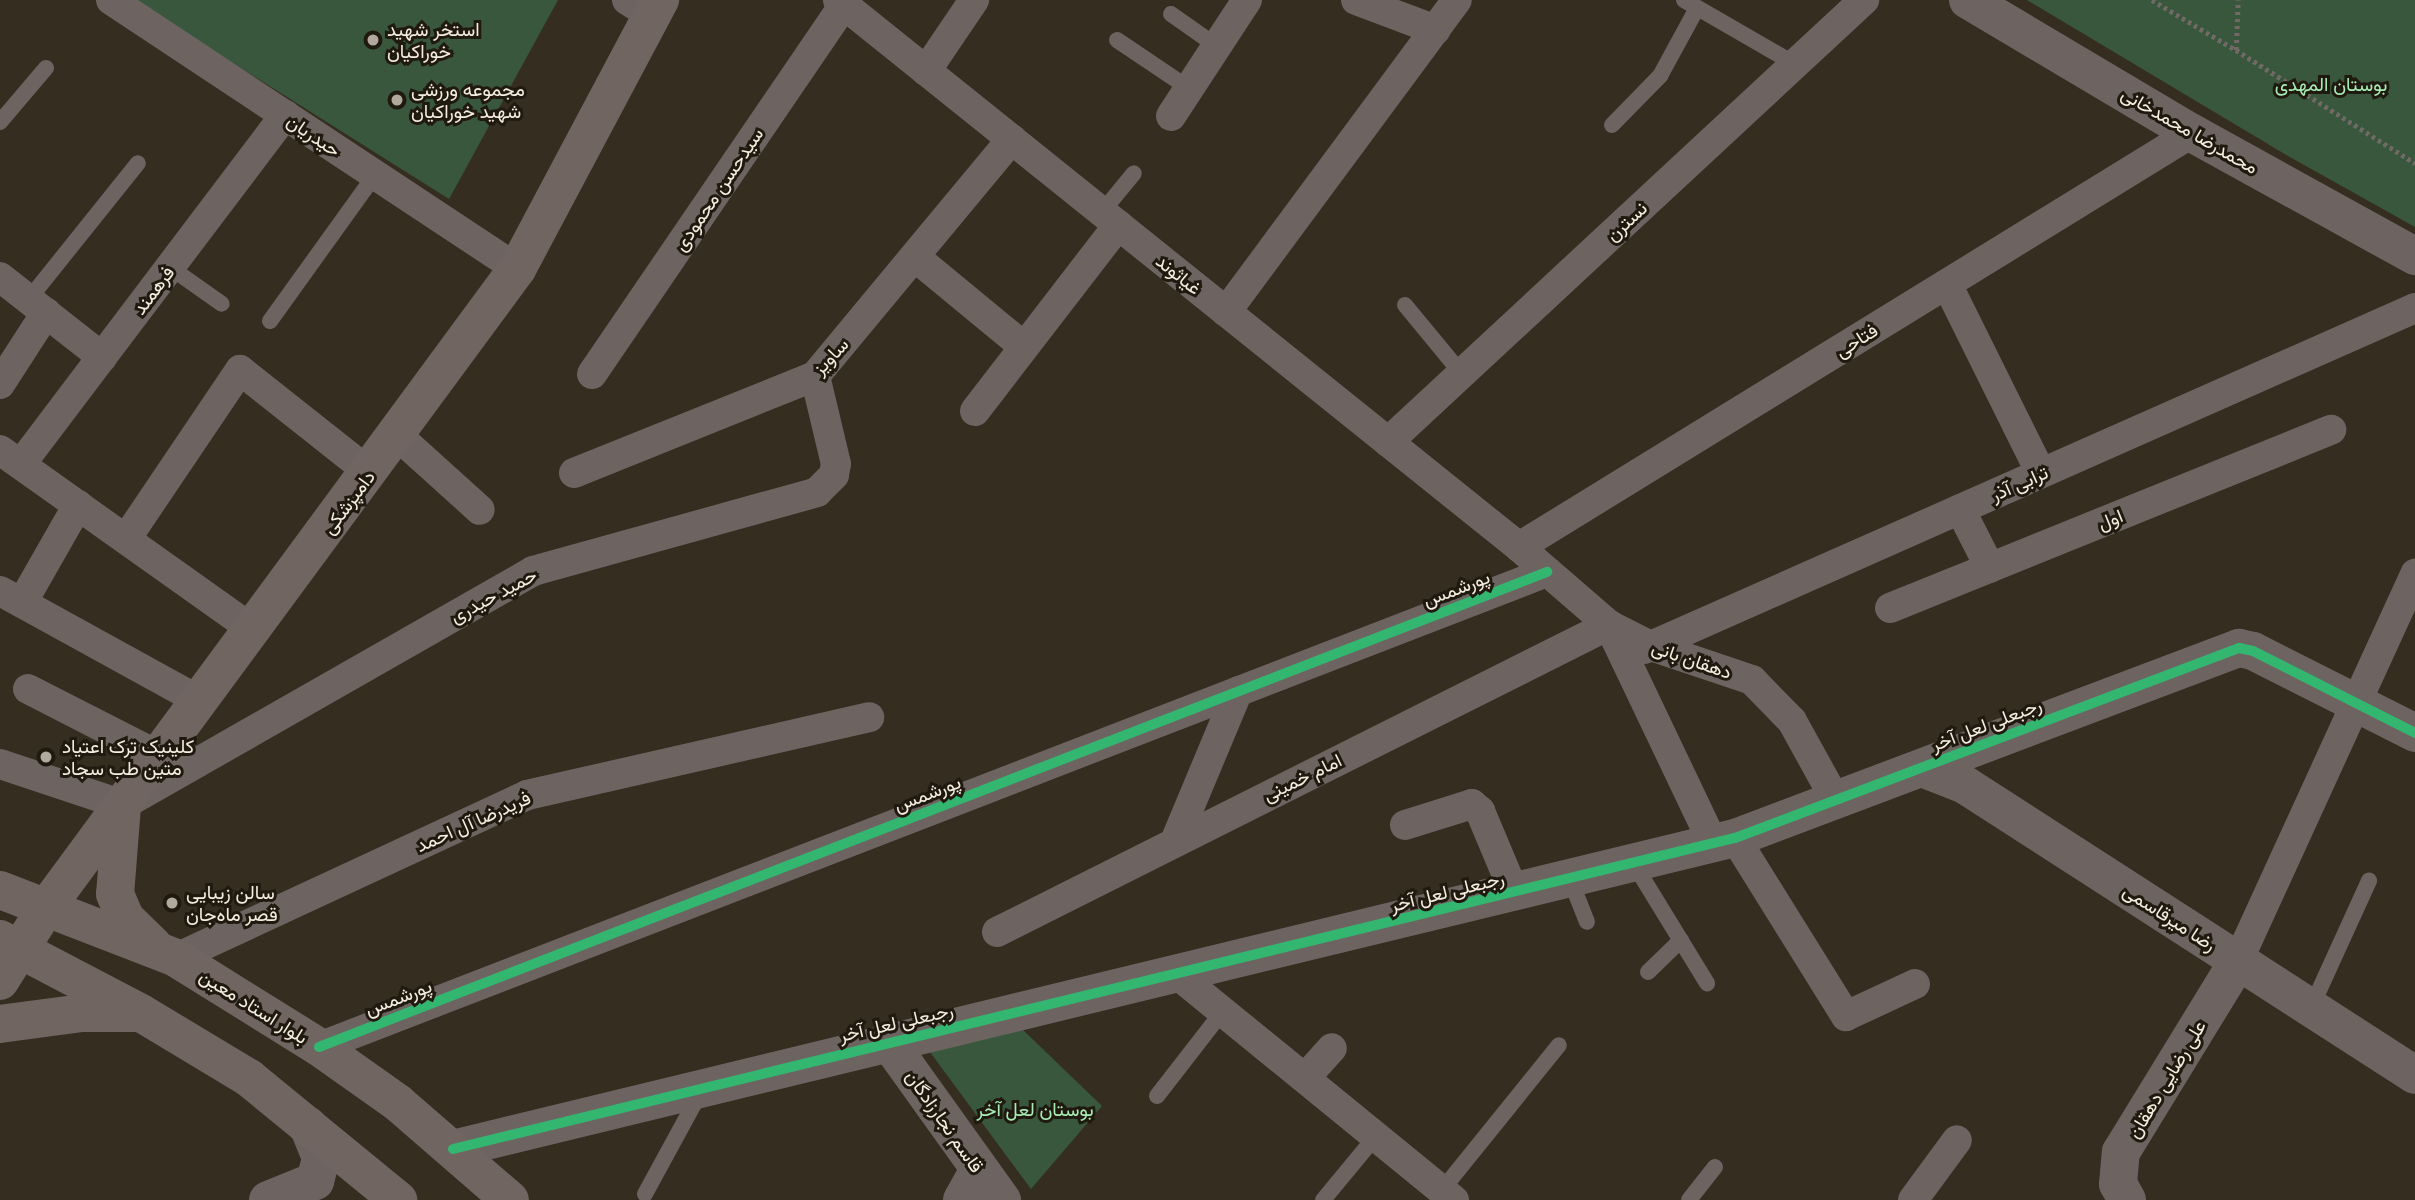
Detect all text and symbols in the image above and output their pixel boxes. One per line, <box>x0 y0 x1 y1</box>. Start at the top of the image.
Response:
place label: استخر شهید خوراکیان <box>387 18 480 62</box>
marker: استخر شهید خوراکیان <box>365 32 381 48</box>
park label: بوستان المهدی <box>2275 73 2387 95</box>
place label: مجموعه ورزشی شهید خوراکیان <box>411 78 525 122</box>
street label: محمدرضا محمدخانی <box>2118 82 2262 178</box>
marker: مجموعه ورزشی شهید خوراکیان <box>389 92 405 108</box>
street label: حیدریان <box>283 109 345 161</box>
street label: سیدحسن محمودی <box>668 123 768 255</box>
street label: نسترن <box>1601 196 1651 246</box>
street label: غیاثوند <box>1152 249 1206 299</box>
street label: فرهمند <box>127 261 179 319</box>
street label: فتاحی <box>1830 318 1882 362</box>
street label: ساویز <box>807 333 853 379</box>
street label: ترابی آذر <box>1987 460 2051 506</box>
street label: دامپزشکی <box>317 466 379 538</box>
street label: اول <box>2094 504 2126 534</box>
street label: حمید حیدری <box>446 563 540 627</box>
street label: پورشمس <box>1419 565 1493 611</box>
street label: دهقان بانی <box>1649 635 1735 683</box>
street label: رجبعلی لعل آخر <box>1927 692 2045 756</box>
place label: کلینیک ترک اعتیاد متین طب سجاد <box>62 735 194 779</box>
marker: کلینیک ترک اعتیاد متین طب سجاد <box>36 747 56 767</box>
street label: امام خمینی <box>1259 748 1345 806</box>
street label: پورشمس <box>890 770 964 816</box>
street label: فریدرضا آل احمد <box>412 785 534 857</box>
street label: رجبعلی لعل آخر <box>1388 866 1506 916</box>
street label: رضا میرقاسمی <box>2119 878 2221 956</box>
place label: سالن زیبایی قصر ماه‌جان <box>186 881 278 925</box>
marker: سالن زیبایی قصر ماه‌جان <box>164 895 180 911</box>
street label: بلوار استاد معین <box>196 964 312 1048</box>
street label: پورشمس <box>361 974 435 1020</box>
street label: رجبعلی لعل آخر <box>837 998 955 1046</box>
street label: علی رضایی دهقان <box>2122 1016 2210 1142</box>
street label: قاسم نجارزادگان <box>901 1065 989 1177</box>
park label: بوستان لعل آخر <box>976 1098 1094 1120</box>

